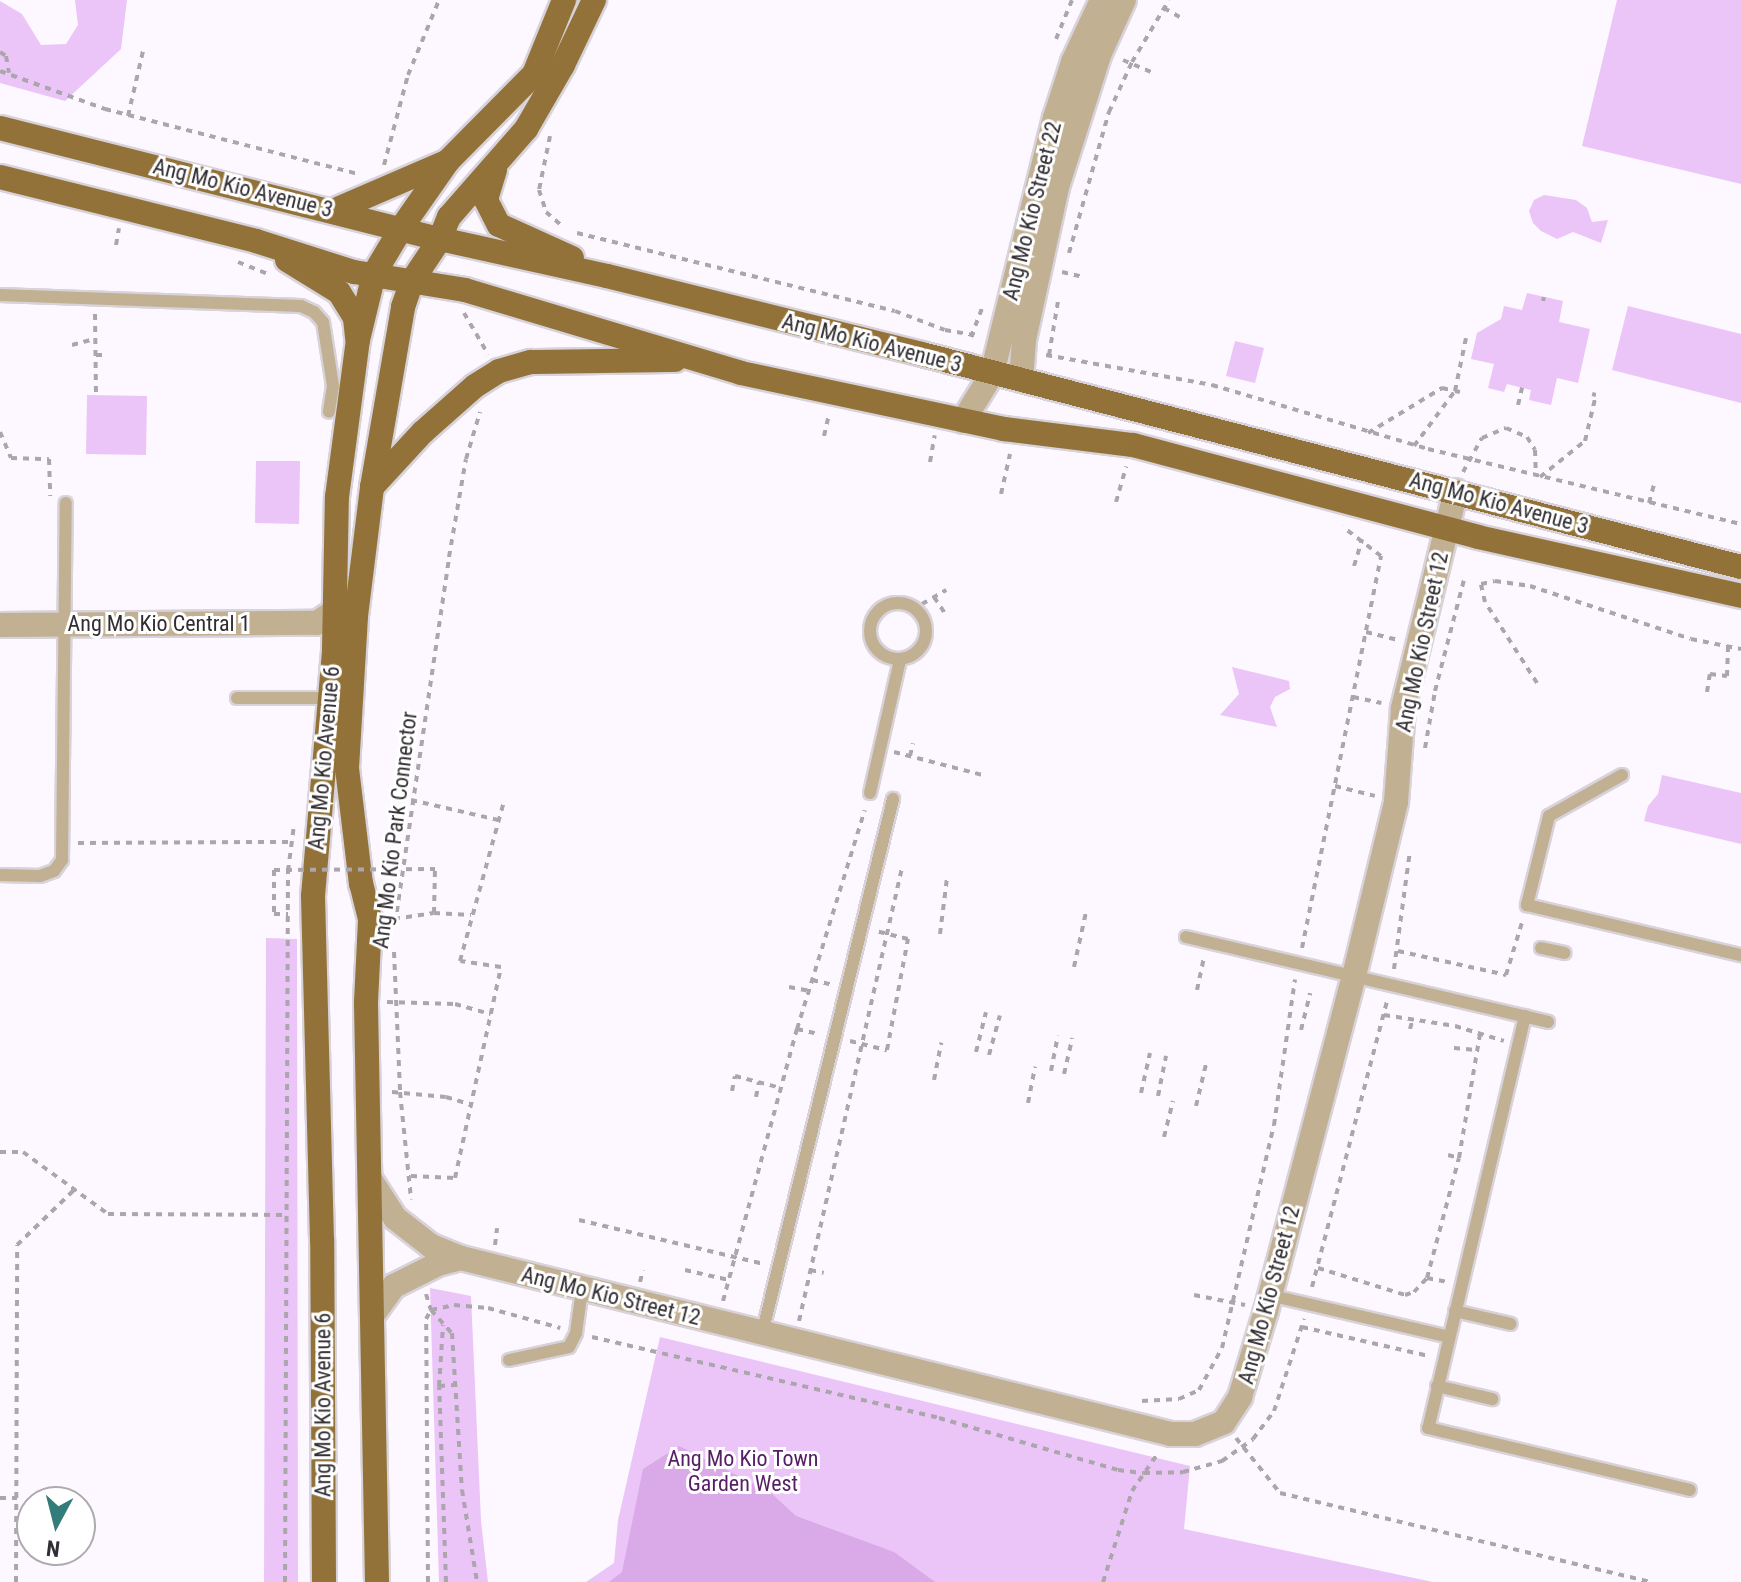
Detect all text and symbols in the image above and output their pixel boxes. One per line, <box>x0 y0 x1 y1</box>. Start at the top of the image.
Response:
street label: Ang Mo Kio Street 22 <box>997 119 1067 303</box>
street label: Ang Mo Kio Avenue 3 <box>150 153 336 223</box>
street label: Ang Mo Kio Avenue 3 <box>779 308 965 378</box>
street label: Ang Mo Kio Avenue 3 <box>1407 466 1591 540</box>
street label: Ang Mo Kio Street 12 <box>1390 550 1454 734</box>
street label: Ang Mo Kio Central 1 <box>68 611 250 637</box>
street label: Ang Mo Kio Avenue 6 <box>303 665 345 851</box>
street label: Ang Mo Kio Park Connector <box>367 710 423 950</box>
street label: Ang Mo Kio Street 12 <box>1233 1203 1305 1387</box>
street label: Ang Mo Kio Street 12 <box>519 1261 703 1331</box>
street label: Ang Mo Kio Avenue 6 <box>310 1313 336 1497</box>
park label: Ang Mo Kio Town Garden West <box>667 1445 819 1496</box>
north arrow <box>16 1486 96 1566</box>
text: N <box>45 1535 61 1562</box>

